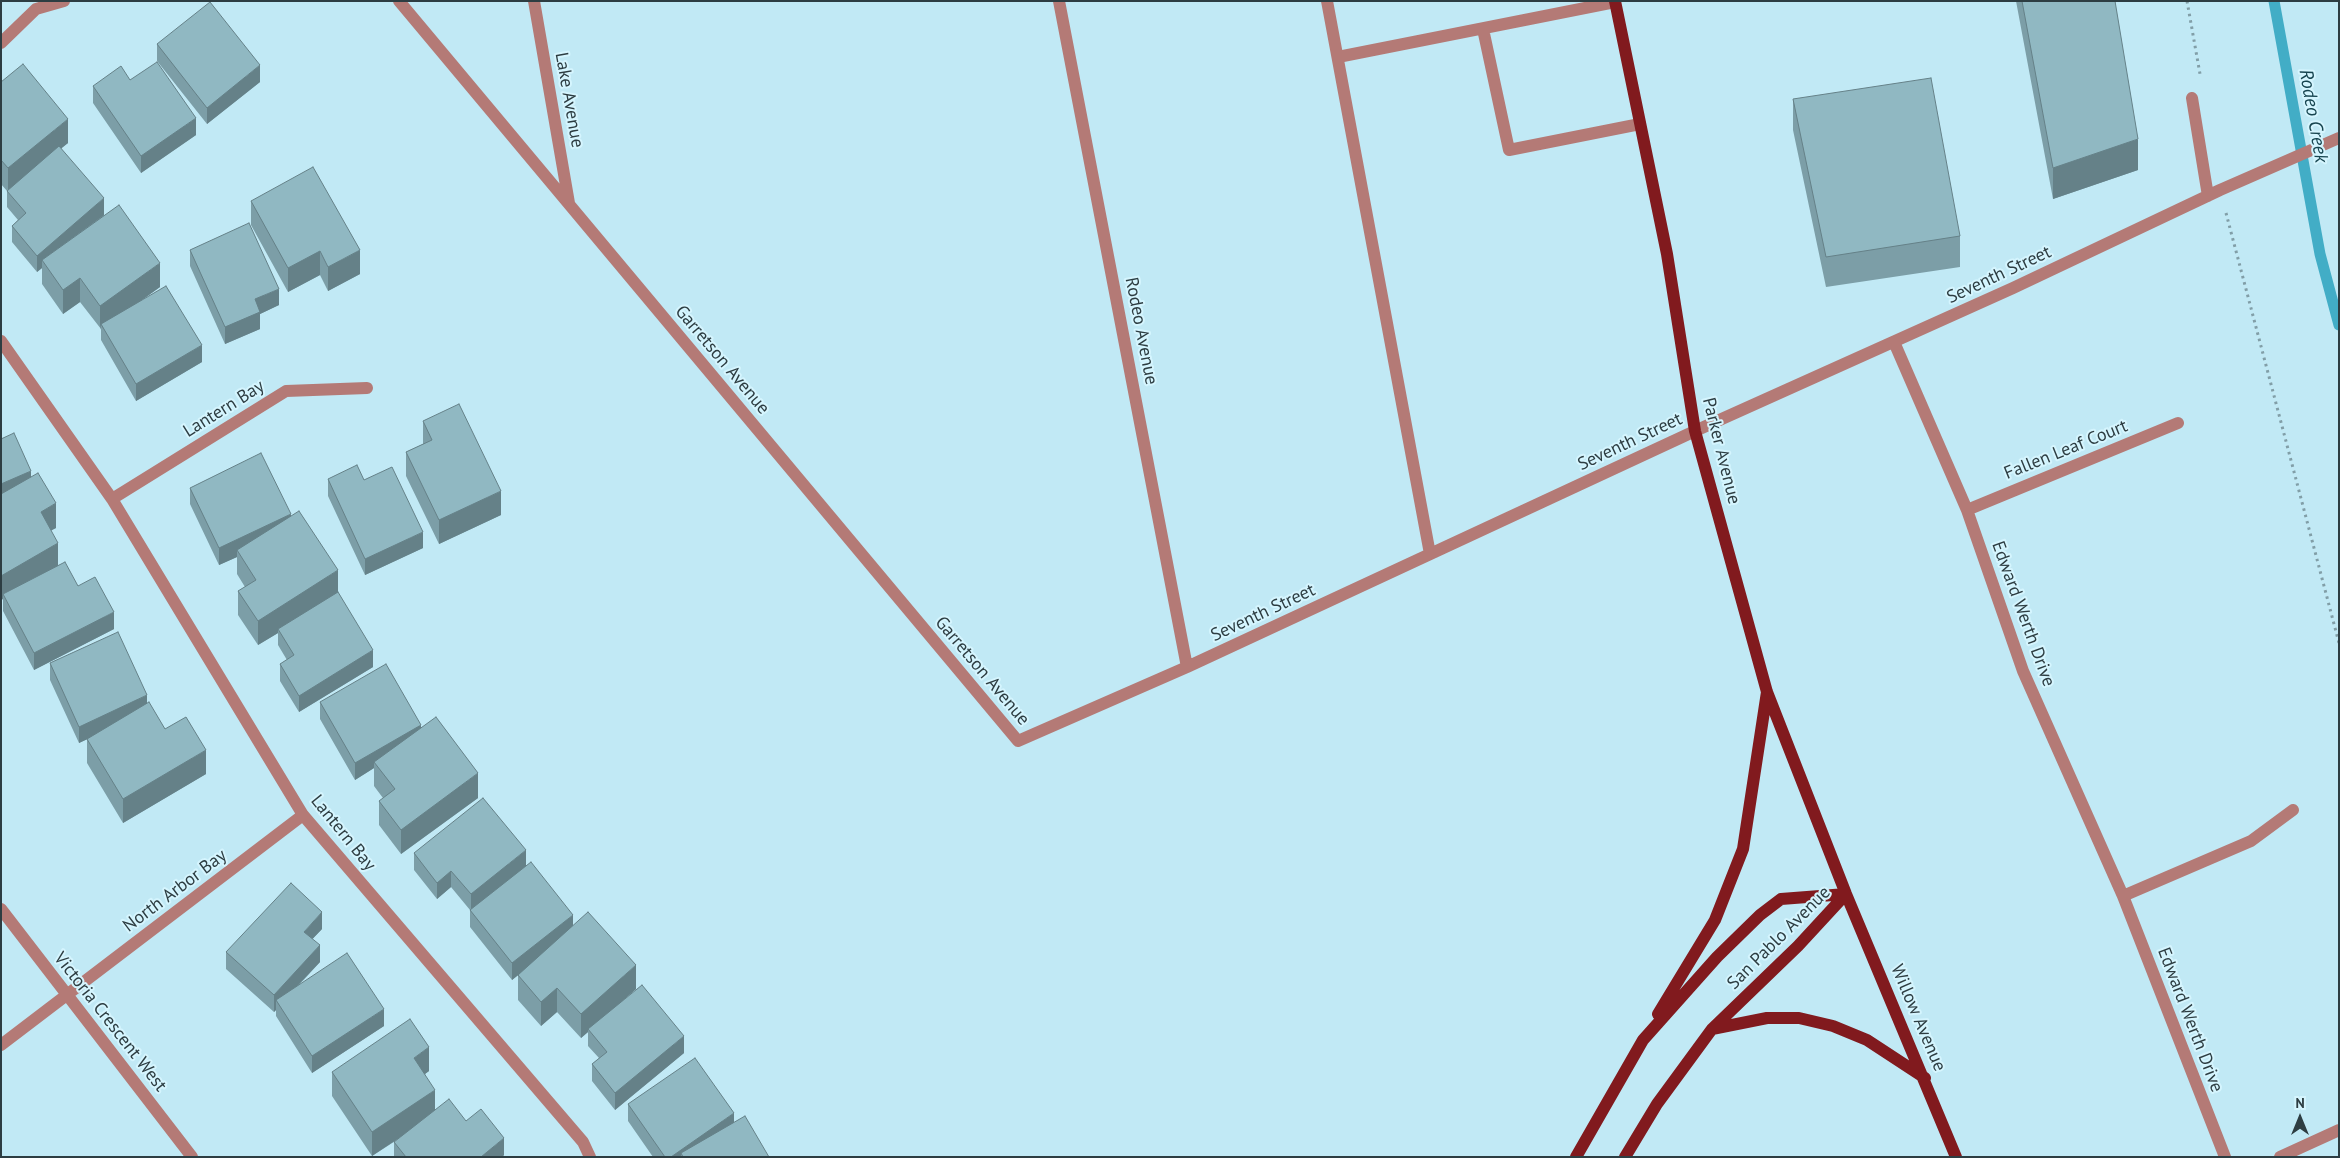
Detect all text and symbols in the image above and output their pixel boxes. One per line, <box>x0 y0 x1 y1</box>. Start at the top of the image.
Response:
street label: Lake Avenue <box>550 51 588 149</box>
water label: Rodeo Creek <box>2294 67 2332 165</box>
street label: Seventh Street <box>1943 241 2055 309</box>
street label: Rodeo Avenue <box>1120 276 1162 386</box>
street label: Garretson Avenue <box>670 301 774 419</box>
street label: Lantern Bay <box>180 376 268 442</box>
street label: Parker Avenue <box>1697 395 1745 507</box>
street label: Seventh Street <box>1574 408 1686 476</box>
street label: Fallen Leaf Court <box>2001 415 2131 485</box>
street label: Edward Werth Drive <box>1987 538 2059 690</box>
street label: Seventh Street <box>1207 579 1319 647</box>
street label: Garretson Avenue <box>930 612 1034 730</box>
street label: Lantern Bay <box>306 791 380 875</box>
street label: North Arbor Bay <box>119 845 231 937</box>
street label: San Pablo Avenue <box>1723 882 1835 994</box>
street label: Edward Werth Drive <box>2152 945 2228 1095</box>
street label: Victoria Crescent West <box>49 948 171 1096</box>
street label: Willow Avenue <box>1886 961 1950 1075</box>
north arrow <box>2275 1093 2325 1143</box>
text: N <box>2295 1094 2305 1112</box>

